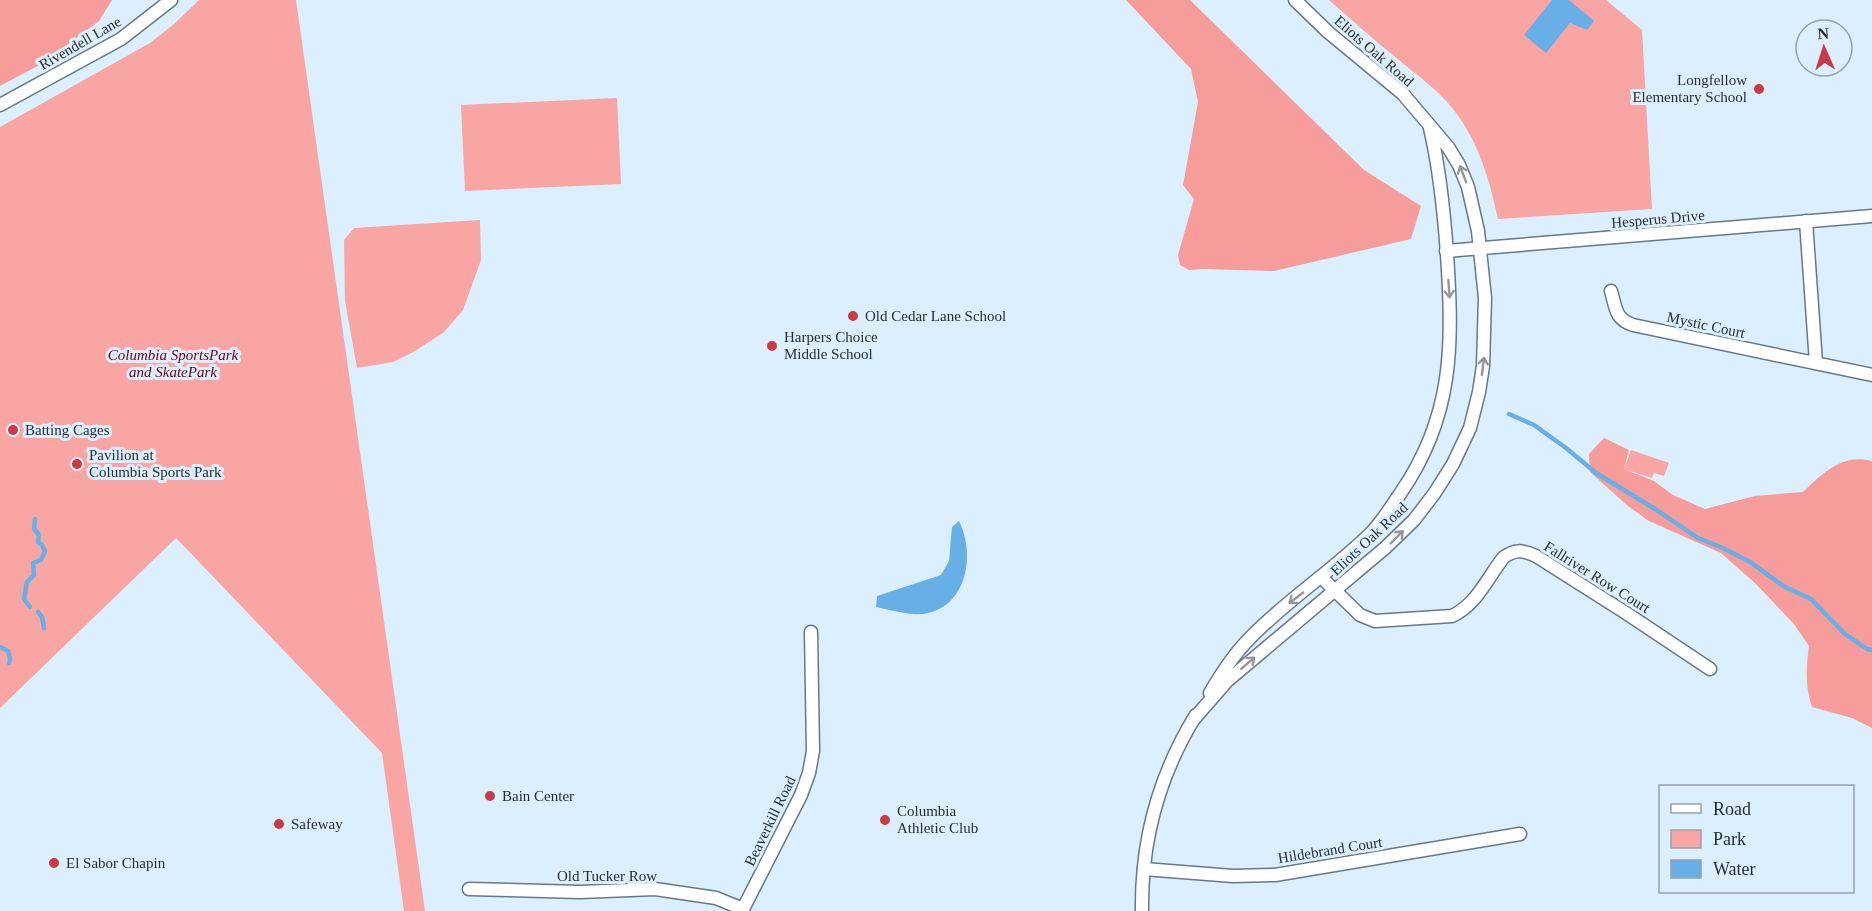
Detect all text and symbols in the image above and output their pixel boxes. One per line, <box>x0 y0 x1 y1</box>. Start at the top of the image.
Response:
street label: Eliots Oak Road <box>1331 12 1417 90</box>
street label: Rivendell Lane <box>36 13 124 73</box>
north arrow <box>1794 18 1854 78</box>
text: N <box>1817 25 1830 42</box>
place label: Longfellow Elementary School <box>1632 72 1747 105</box>
marker: Longfellow Elementary School <box>1752 82 1766 96</box>
one-way arrow <box>1456 165 1467 184</box>
street label: Hesperus Drive <box>1611 207 1706 231</box>
one-way arrow <box>1444 279 1455 299</box>
place label: Old Cedar Lane School <box>865 308 1006 324</box>
marker: Old Cedar Lane School <box>846 309 860 323</box>
street label: Mystic Court <box>1665 309 1747 341</box>
place label: Harpers Choice Middle School <box>784 329 878 362</box>
marker: Harpers Choice Middle School <box>765 339 779 353</box>
park label: Columbia SportsPark and SkatePark <box>108 347 239 380</box>
one-way arrow <box>1477 357 1488 377</box>
place label: Batting Cages <box>25 422 110 438</box>
marker: Batting Cages <box>6 423 20 437</box>
place label: Pavilion at Columbia Sports Park <box>89 447 222 480</box>
marker: Pavilion at Columbia Sports Park <box>70 457 84 471</box>
street label: Eliots Oak Road <box>1327 499 1411 579</box>
one-way arrow <box>1389 529 1404 544</box>
street label: Fallriver Row Court <box>1541 538 1654 616</box>
one-way arrow <box>1288 591 1304 604</box>
one-way arrow <box>1240 656 1255 670</box>
street label: Beaverkill Road <box>741 773 799 868</box>
legend <box>1659 785 1854 893</box>
place label: Bain Center <box>502 788 574 804</box>
marker: Bain Center <box>483 789 497 803</box>
text: Road <box>1713 799 1751 819</box>
place label: Columbia Athletic Club <box>897 803 978 836</box>
marker: Columbia Athletic Club <box>878 813 892 827</box>
place label: Safeway <box>291 816 343 832</box>
marker: Safeway <box>272 817 286 831</box>
text: Park <box>1713 829 1746 849</box>
street label: Hildebrand Court <box>1277 834 1384 866</box>
place label: El Sabor Chapin <box>66 855 166 871</box>
marker: El Sabor Chapin <box>47 856 61 870</box>
text: Water <box>1713 859 1756 879</box>
street label: Old Tucker Row <box>557 868 657 884</box>

